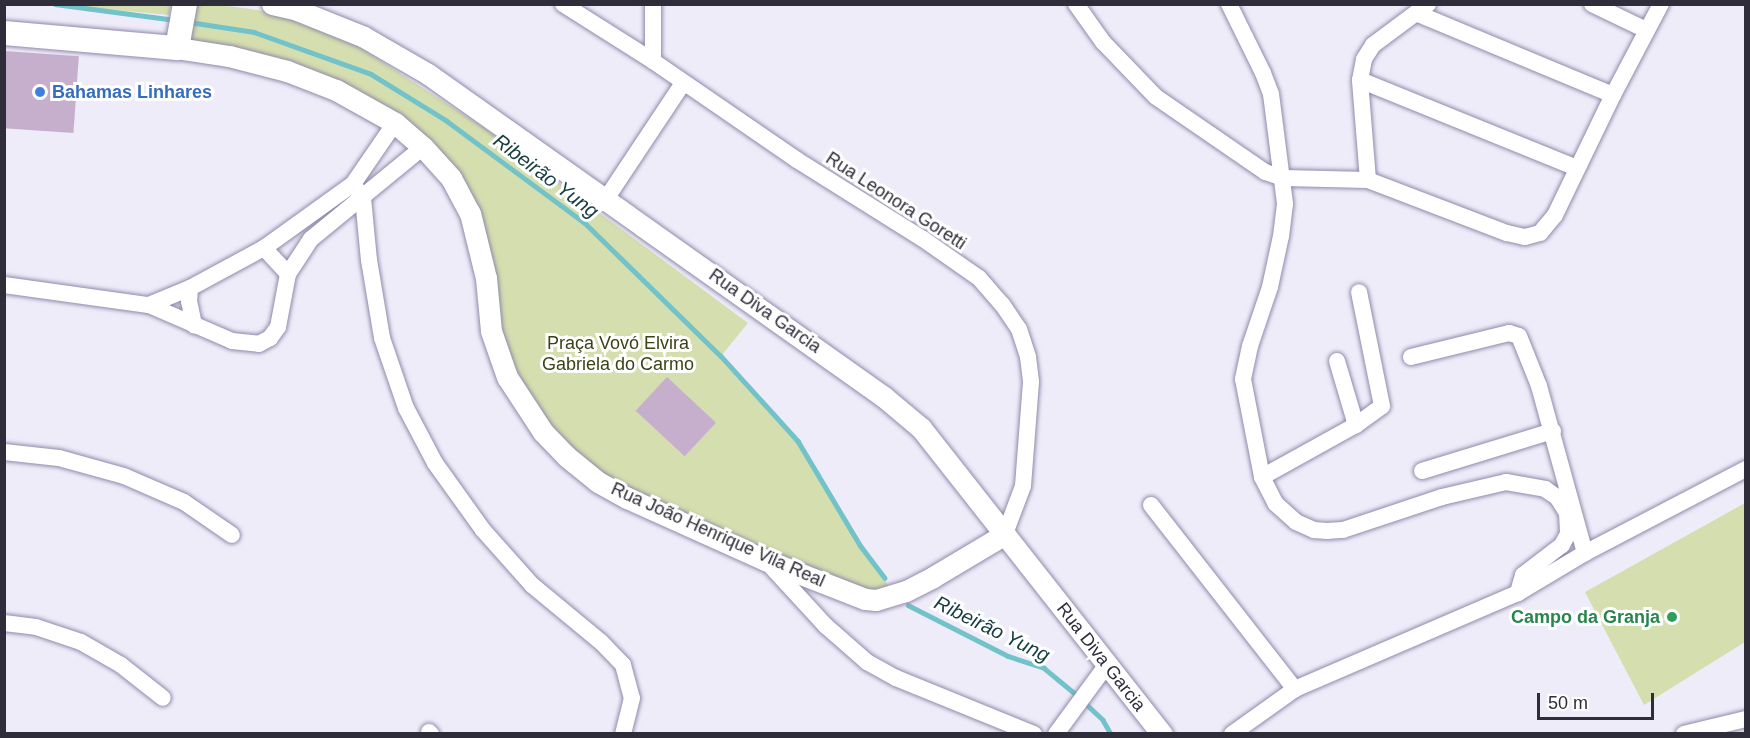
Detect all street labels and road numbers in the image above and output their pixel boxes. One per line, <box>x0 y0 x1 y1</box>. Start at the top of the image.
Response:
street label: Rua Leonora Goretti <box>822 148 970 254</box>
street label: Rua Diva Garcia <box>705 264 825 358</box>
street label: Rua João Henrique Vila Real <box>608 478 828 592</box>
street label: Rua Diva Garcia <box>1052 598 1150 716</box>

